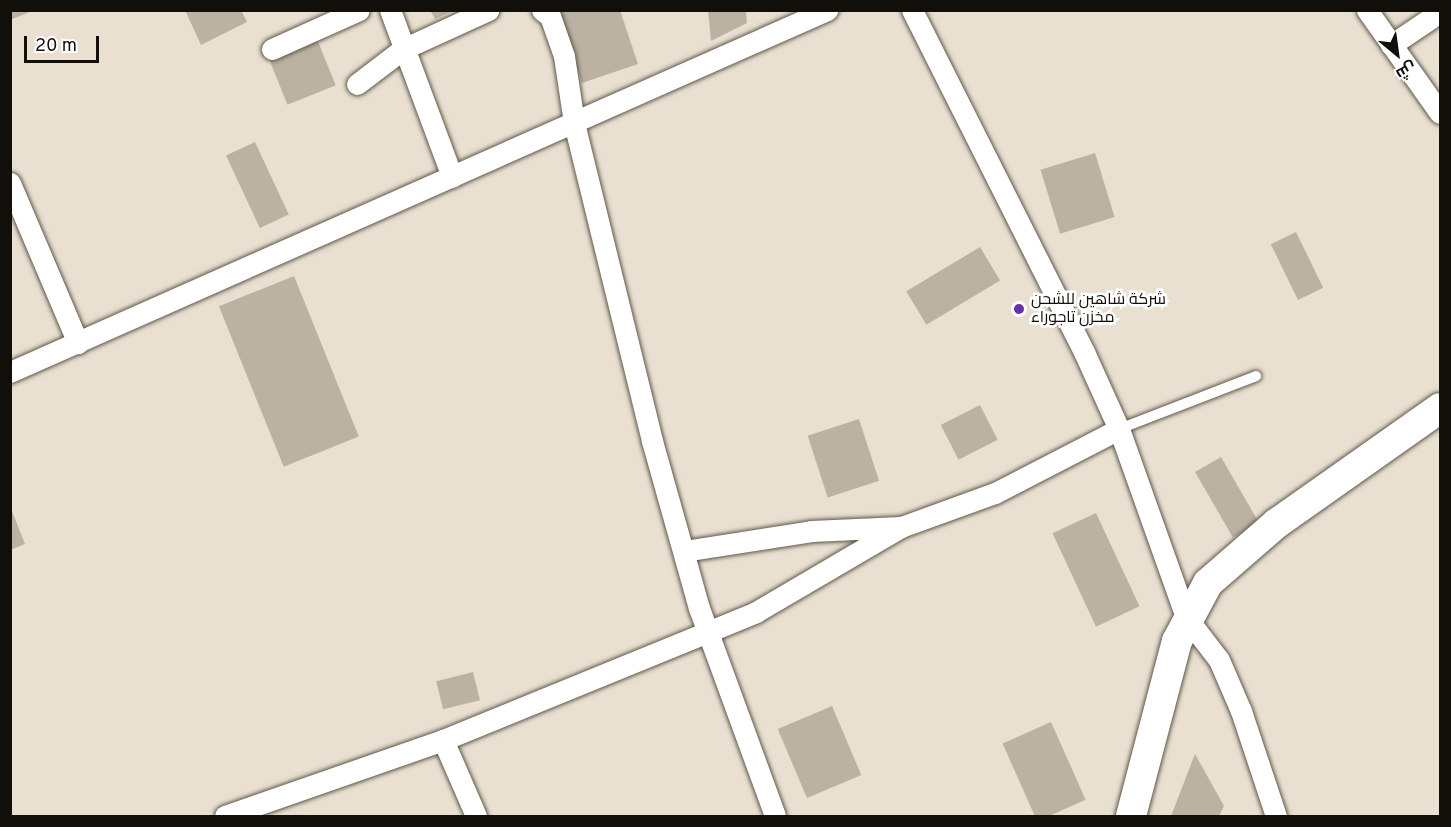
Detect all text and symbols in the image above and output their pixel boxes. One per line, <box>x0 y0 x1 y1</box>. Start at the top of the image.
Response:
scale bar <box>27 24 102 62</box>
north arrow <box>1367 24 1427 84</box>
text: 20 m <box>35 35 77 58</box>
text: ش <box>1392 56 1420 83</box>
place label: شركة شاهين للشحن مخزن تاجوراء <box>1031 290 1166 328</box>
marker: شركة شاهين للشحن مخزن تاجوراء <box>1012 302 1026 316</box>

